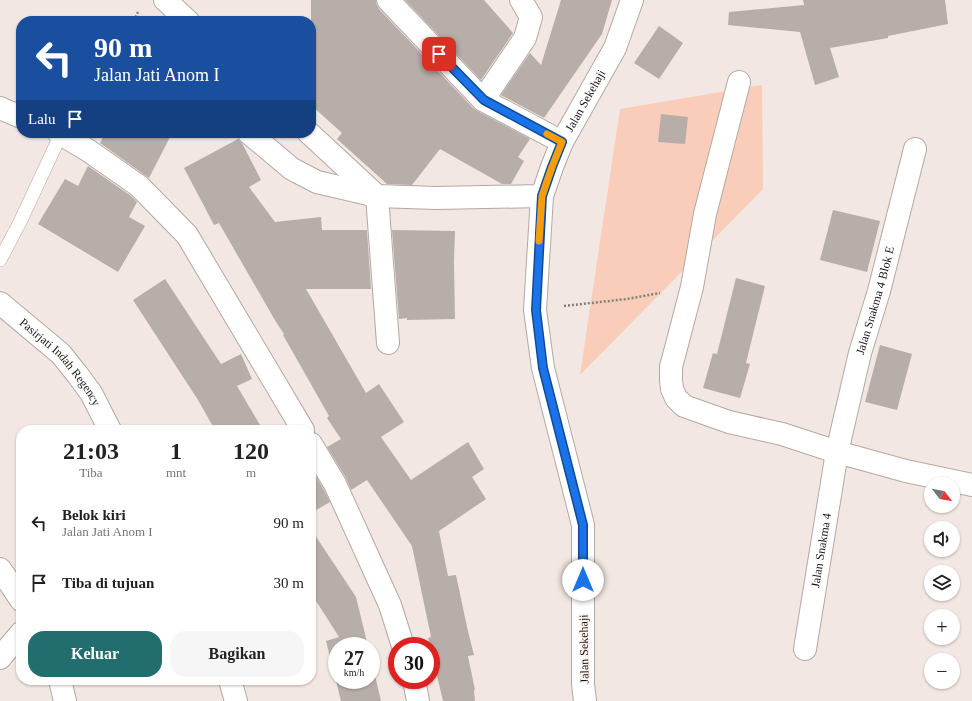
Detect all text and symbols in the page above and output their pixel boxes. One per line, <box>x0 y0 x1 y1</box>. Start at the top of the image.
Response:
icon: left <box>28 32 80 84</box>
text: 90 m <box>94 32 152 63</box>
pin <box>422 37 456 71</box>
icon: arrive <box>428 43 450 65</box>
text: Jalan Jati Anom I <box>94 65 219 85</box>
street label: Jalan Sekehaji <box>562 67 609 134</box>
icon: arrive <box>64 108 86 130</box>
text: Lalu <box>28 111 56 127</box>
street label: Jalan Snakma 4 Blok E <box>853 245 897 356</box>
street label: Pasirjati Indah Regency <box>17 315 103 408</box>
text: 21:03 <box>63 438 119 464</box>
text: 1 <box>170 438 182 464</box>
text: 120 <box>233 438 269 464</box>
text: Tiba <box>79 465 103 480</box>
text: mnt <box>166 465 186 480</box>
text: m <box>246 465 256 480</box>
north arrow <box>924 477 960 513</box>
map controls <box>924 477 960 689</box>
text: Belok kiri <box>62 507 126 523</box>
icon: left <box>28 512 50 534</box>
street label: Jalan Snakma 4 <box>808 512 834 589</box>
text: 90 m <box>274 515 304 531</box>
button: sound <box>924 521 960 557</box>
text: Jalan Jati Anom I <box>62 524 153 539</box>
position arrow <box>562 559 604 601</box>
button: layers <box>924 565 960 601</box>
icon: arrive <box>28 572 50 594</box>
text: Tiba di tujuan <box>62 575 154 591</box>
text: 30 m <box>274 575 304 591</box>
button: + <box>924 609 960 645</box>
street label: Jalan Sekehaji <box>576 614 592 684</box>
button: Keluar <box>28 631 162 677</box>
button: Bagikan <box>170 631 304 677</box>
speed limit sign: 30 <box>388 637 440 689</box>
text: 27 <box>344 647 364 669</box>
button: − <box>924 653 960 689</box>
text: km/h <box>344 667 364 678</box>

